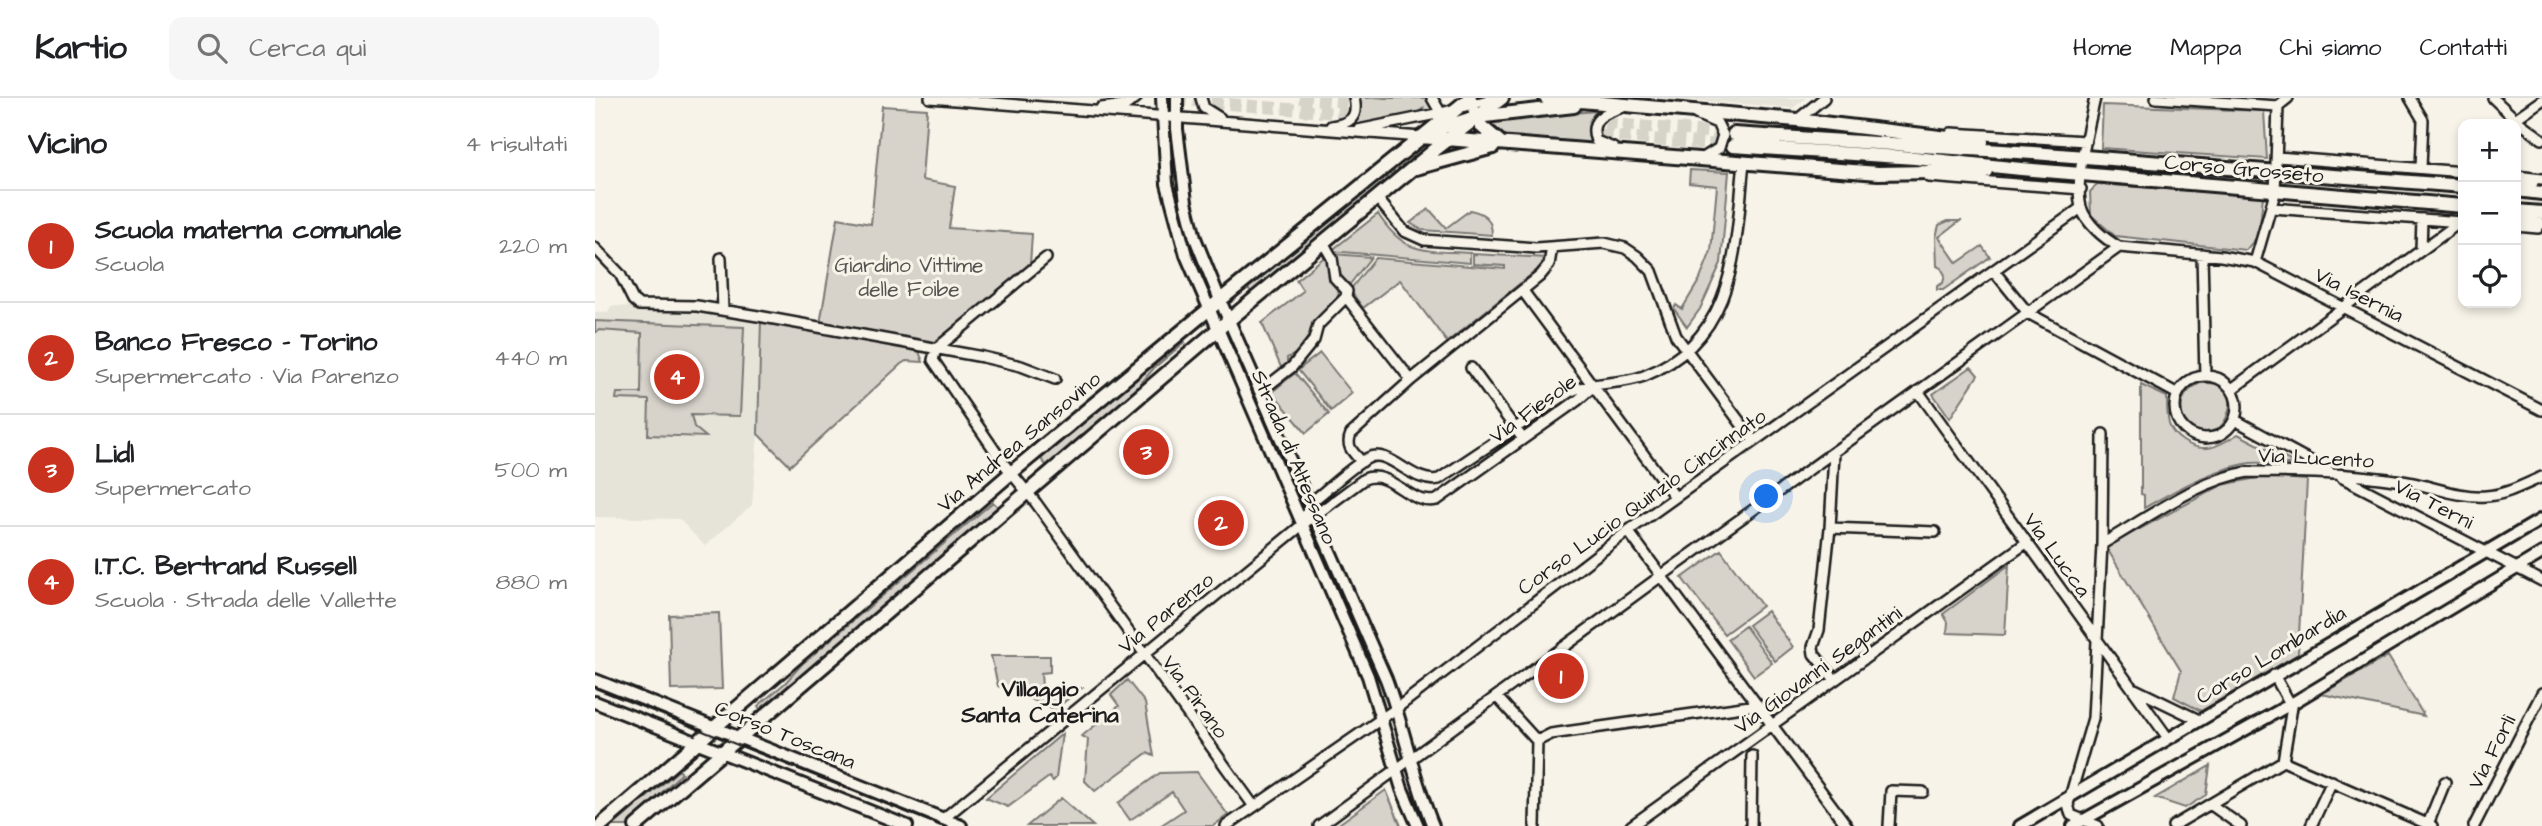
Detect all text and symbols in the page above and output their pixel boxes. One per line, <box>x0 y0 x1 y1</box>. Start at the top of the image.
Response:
search box <box>169 17 659 80</box>
text: Kartio <box>35 25 127 71</box>
icon: search <box>193 29 231 67</box>
text: Cerca qui <box>249 30 366 66</box>
text: Home <box>2073 31 2132 65</box>
text: Mappa <box>2170 31 2241 65</box>
text: Chi siamo <box>2279 31 2382 65</box>
text: Contatti <box>2420 31 2507 65</box>
map controls <box>2458 119 2521 308</box>
button: + <box>2458 119 2521 182</box>
text: Vicino <box>28 123 107 165</box>
text: 4 risultati <box>465 128 567 160</box>
street label: Corso Grosseto <box>2163 148 2325 190</box>
button: − <box>2458 182 2521 245</box>
text: Scuola materna comunale <box>95 212 402 248</box>
text: 1 <box>50 230 52 262</box>
text: 220 m <box>499 230 567 262</box>
button: locate <box>2458 245 2521 308</box>
text: Scuola <box>95 248 164 280</box>
park label: Giardino Vittime delle Foibe <box>835 251 983 304</box>
street label: Via Isernia <box>2309 260 2409 330</box>
text: Banco Fresco - Torino <box>95 324 377 360</box>
text: 2 <box>44 342 58 374</box>
text: 440 m <box>494 342 567 374</box>
pin: 4 <box>654 351 700 403</box>
text: Supermercato · Via Parenzo <box>95 360 399 392</box>
street label: Via Andrea Sansovino <box>931 365 1107 519</box>
street label: Strada di Altessano <box>1244 365 1344 549</box>
street label: Via Fiesole <box>1483 367 1583 451</box>
street label: Corso Lucio Quinzio Cincinnato <box>1512 402 1772 602</box>
pin: 3 <box>1123 426 1169 478</box>
text: Lidl <box>95 436 134 472</box>
street label: Via Lucento <box>2257 440 2375 476</box>
text: 3 <box>45 454 57 486</box>
text: 500 m <box>495 454 567 486</box>
text: Supermercato <box>95 472 251 504</box>
street label: Via Terni <box>2389 472 2479 536</box>
your location <box>1749 479 1783 513</box>
pin: 2 <box>1198 497 1244 549</box>
street label: Via Lucca <box>2016 507 2098 603</box>
text: I.T.C. Bertrand Russell <box>95 548 357 584</box>
street label: Via Parenzo <box>1112 565 1220 661</box>
text: 4 <box>43 566 59 598</box>
text: 880 m <box>496 566 567 598</box>
text: Scuola · Strada delle Vallette <box>95 584 397 616</box>
street label: Via Giovanni Segantini <box>1728 599 1909 743</box>
street label: Corso Lombardia <box>2190 599 2352 711</box>
street label: Via Pirano <box>1155 649 1235 745</box>
pin: 1 <box>1538 650 1584 702</box>
district label: Villaggio Santa Caterina <box>960 673 1119 731</box>
street label: Corso Toscana <box>710 694 860 777</box>
street label: Via Forlì <box>2461 710 2523 794</box>

